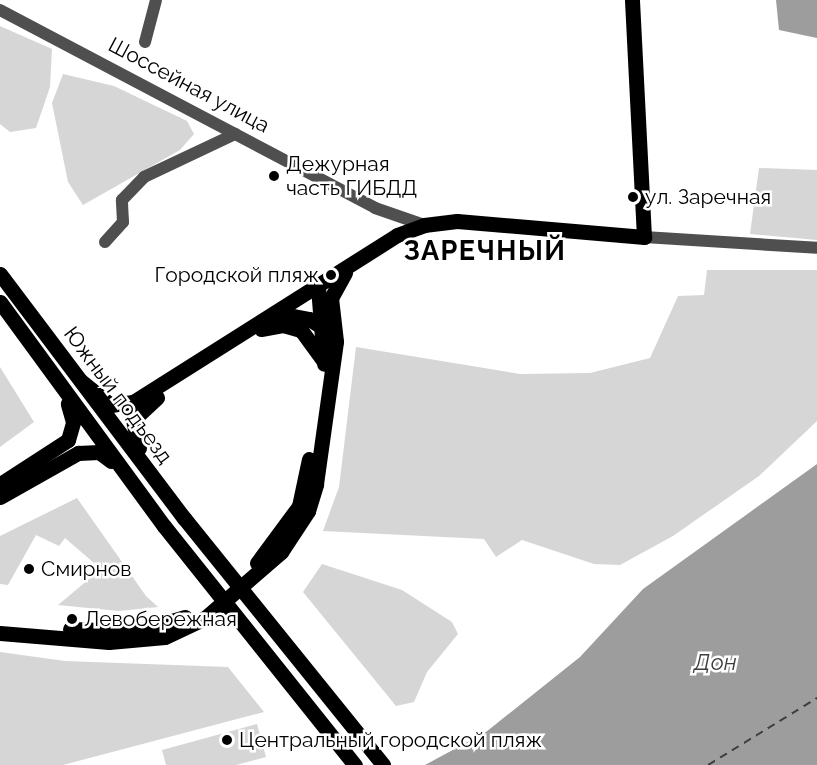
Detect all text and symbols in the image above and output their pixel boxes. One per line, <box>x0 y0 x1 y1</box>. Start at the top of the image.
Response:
street label: Шоссейная улица <box>104 32 274 138</box>
place label: Дежурная часть ГИБДД <box>286 151 417 201</box>
marker: Дежурная часть ГИБДД <box>267 169 281 183</box>
place label: ул. Заречная <box>645 184 771 210</box>
marker: ул. Заречная <box>626 190 640 204</box>
district label: ЗАРЕЧНЫЙ <box>404 235 566 267</box>
place label: Городской пляж <box>155 262 319 288</box>
marker: Городской пляж <box>324 268 338 282</box>
street label: Южный подъезд <box>58 322 178 468</box>
place label: Смирнов <box>41 556 132 582</box>
marker: Смирнов <box>22 562 36 576</box>
place label: Левобережная <box>84 606 237 632</box>
marker: Левобережная <box>65 612 79 626</box>
water label: Дон <box>694 650 736 676</box>
place label: Центральный городской пляж <box>239 727 542 753</box>
marker: Центральный городской пляж <box>220 733 234 747</box>

